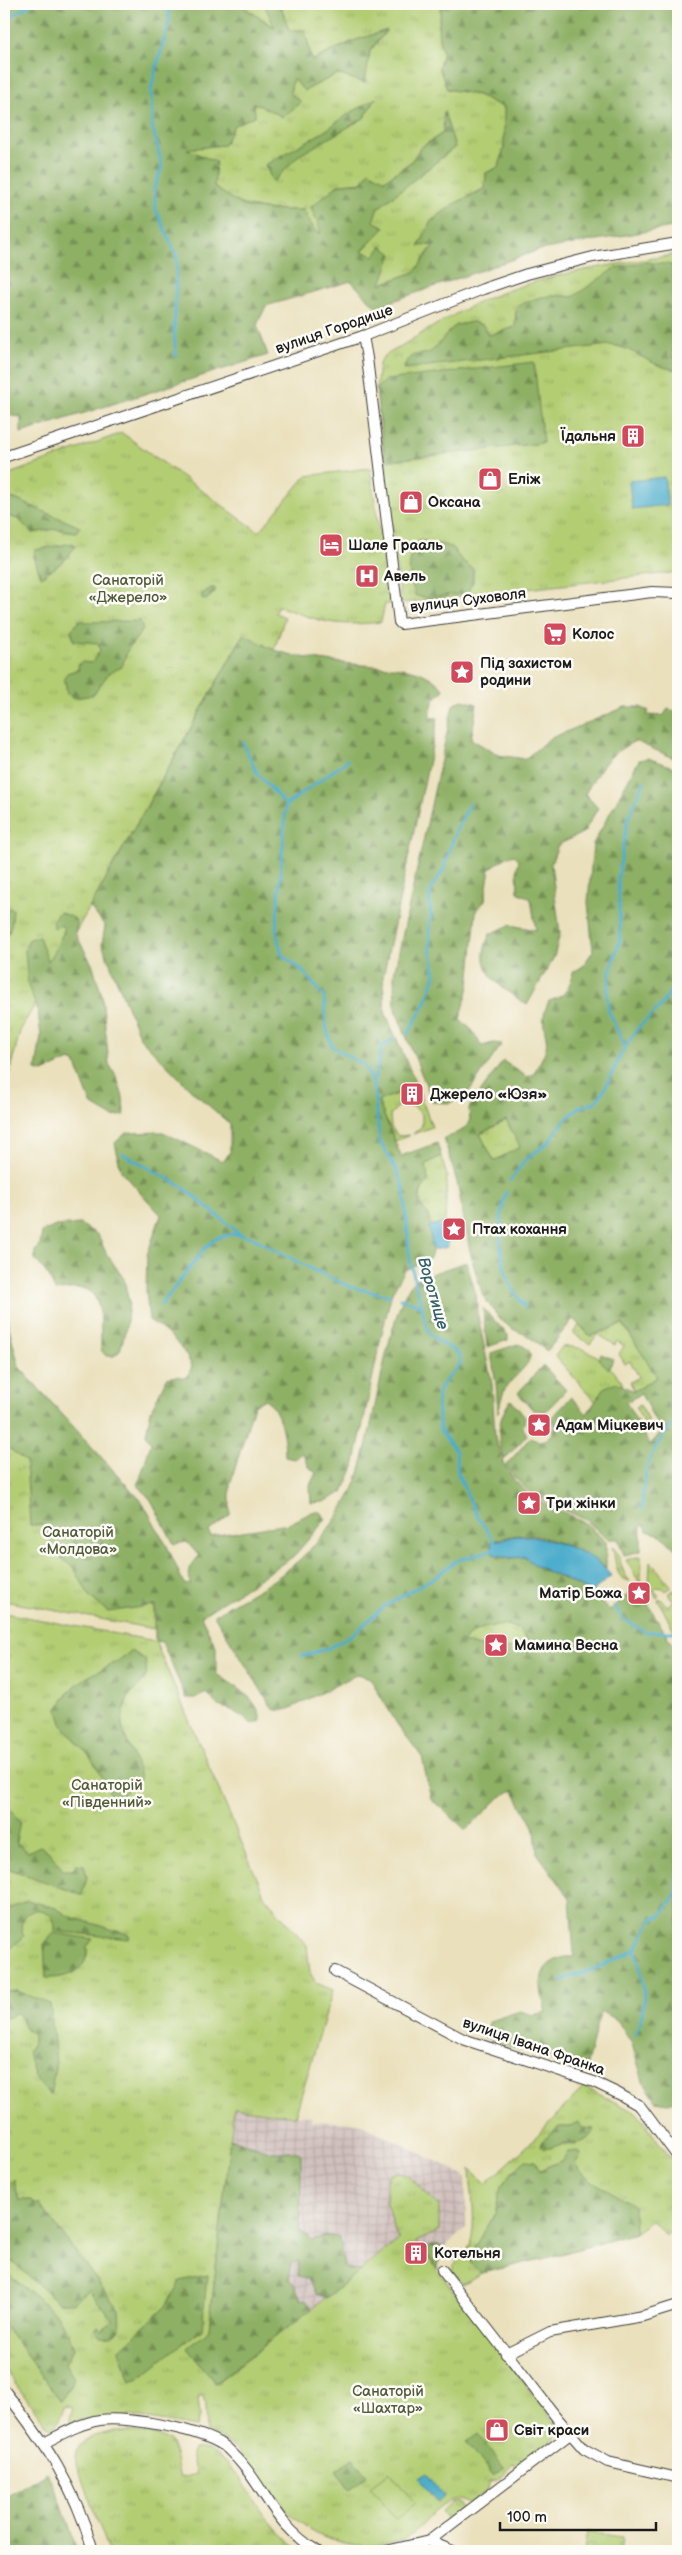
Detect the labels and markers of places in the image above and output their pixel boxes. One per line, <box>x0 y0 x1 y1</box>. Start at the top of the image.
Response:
building icon: Їдальня <box>620 423 646 449</box>
place label: Їдальня <box>559 426 616 446</box>
shop icon: Еліж <box>477 466 503 492</box>
place label: Еліж <box>508 470 541 489</box>
shop icon: Оксана <box>398 489 424 515</box>
place label: Оксана <box>428 493 481 512</box>
hotel icon: Шале Грааль <box>318 532 344 558</box>
place label: Шале Грааль <box>348 536 443 555</box>
hospital icon: Авель <box>354 563 380 589</box>
place label: Авель <box>383 567 426 586</box>
supermarket icon: Колос <box>542 621 568 647</box>
place label: Колос <box>572 625 615 644</box>
place label: Під захистом родини <box>480 654 572 690</box>
place icon: Під захистом родини <box>449 659 475 685</box>
building icon: Джерело «Юзя» <box>399 1081 425 1107</box>
place label: Джерело «Юзя» <box>430 1085 547 1104</box>
place icon: Птах кохання <box>441 1216 467 1242</box>
place label: Птах кохання <box>472 1220 567 1239</box>
place icon: Адам Міцкевич <box>526 1412 552 1438</box>
place label: Адам Міцкевич <box>555 1416 664 1435</box>
place icon: Три жінки <box>516 1490 542 1516</box>
place label: Три жінки <box>546 1494 616 1513</box>
place icon: Матір Божа <box>626 1580 652 1606</box>
place label: Матір Божа <box>539 1584 622 1603</box>
place icon: Мамина Весна <box>483 1632 509 1658</box>
place label: Мамина Весна <box>514 1636 618 1655</box>
building icon: Котельня <box>403 2240 429 2266</box>
place label: Котельня <box>434 2244 501 2263</box>
shop icon: Світ краси <box>484 2417 510 2443</box>
place label: Світ краси <box>514 2421 589 2440</box>

